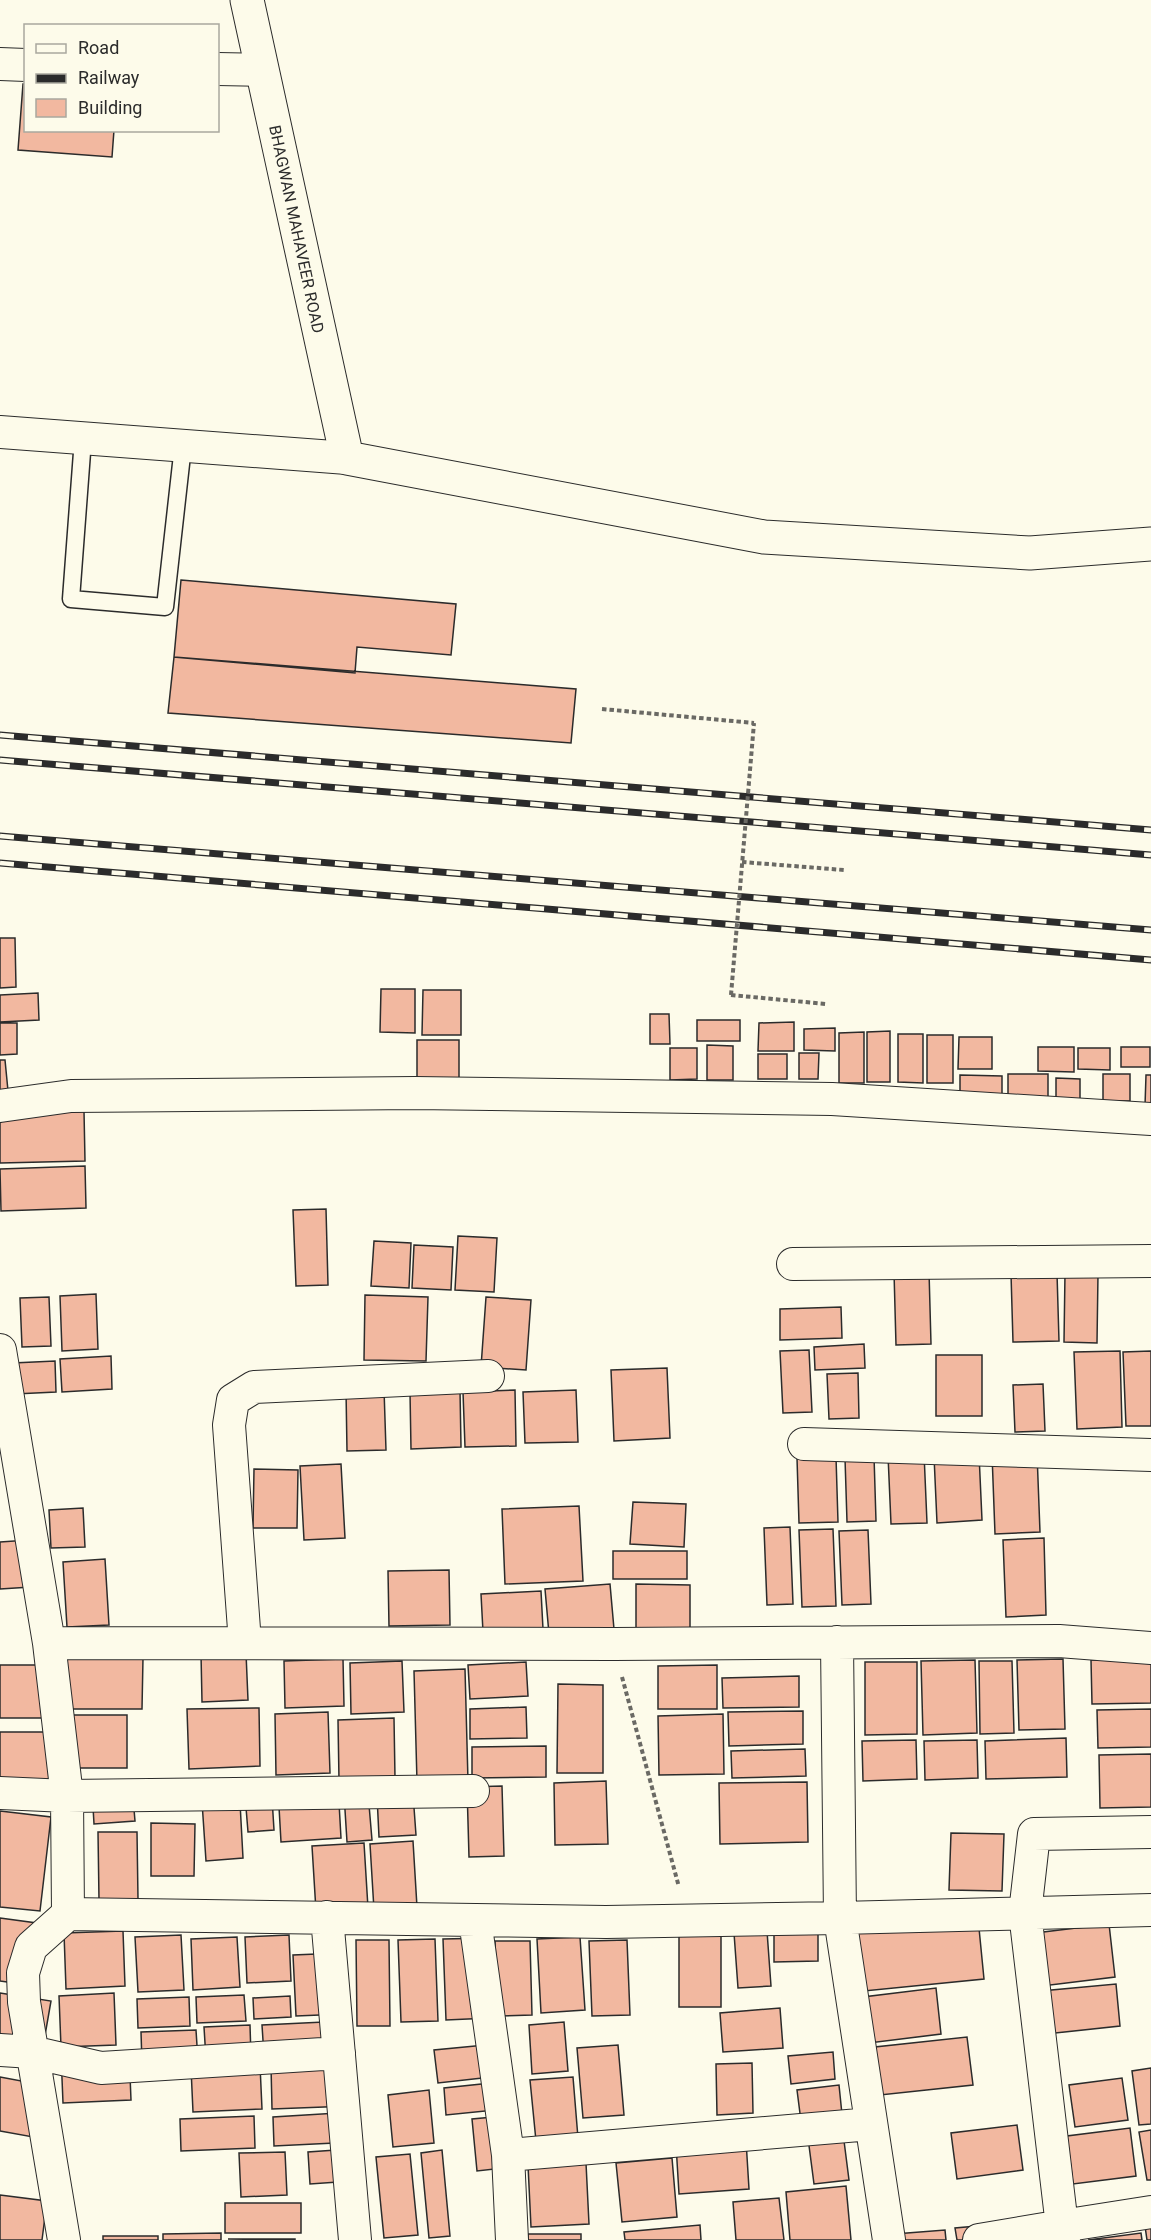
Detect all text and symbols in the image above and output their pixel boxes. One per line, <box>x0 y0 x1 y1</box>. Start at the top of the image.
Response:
legend <box>24 24 219 132</box>
text: Road <box>78 37 119 58</box>
text: Railway <box>78 67 140 88</box>
text: Building <box>78 97 142 118</box>
street label: BHAGWAN MAHAVEER ROAD <box>265 123 328 335</box>

